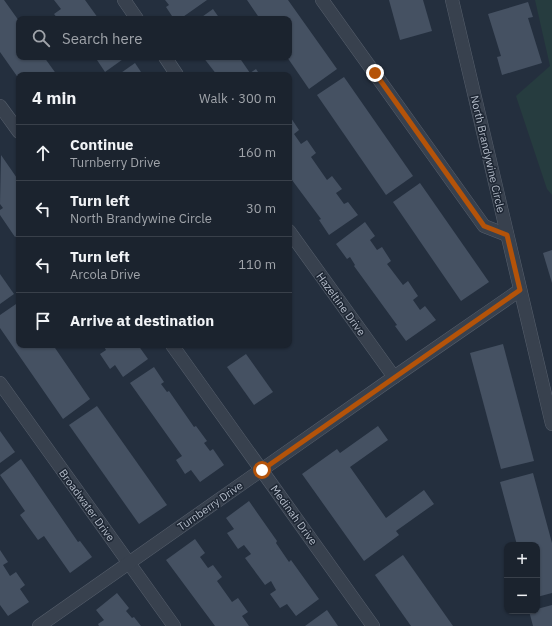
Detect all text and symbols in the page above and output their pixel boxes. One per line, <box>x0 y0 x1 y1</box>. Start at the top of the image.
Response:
search box <box>16 16 292 60</box>
icon: search <box>30 27 52 49</box>
text: Search here <box>62 29 142 48</box>
route end <box>366 64 384 82</box>
text: 4 min <box>32 87 76 109</box>
text: Walk · 300 m <box>199 90 276 107</box>
street label: North Brandywine Circle <box>468 94 508 214</box>
text: Continue <box>70 135 134 154</box>
icon: ahead <box>32 142 54 164</box>
text: 160 m <box>238 144 276 161</box>
text: Turnberry Drive <box>70 154 160 171</box>
text: Turn left <box>70 191 130 210</box>
icon: left <box>32 198 54 220</box>
text: 30 m <box>246 200 276 217</box>
text: North Brandywine Circle <box>70 210 212 227</box>
text: Turn left <box>70 247 130 266</box>
icon: left <box>32 254 54 276</box>
text: 110 m <box>238 256 276 273</box>
text: Arcola Drive <box>70 266 141 283</box>
street label: Hazeltine Drive <box>313 270 369 338</box>
icon: arrive <box>32 310 54 332</box>
text: Arrive at destination <box>70 311 214 330</box>
route start <box>253 461 271 479</box>
street label: Broadwater Drive <box>56 466 118 544</box>
street label: Turnberry Drive <box>175 478 245 534</box>
street label: Medinah Drive <box>268 482 320 548</box>
map controls <box>504 542 540 614</box>
button: + <box>504 542 540 578</box>
button: − <box>504 578 540 614</box>

